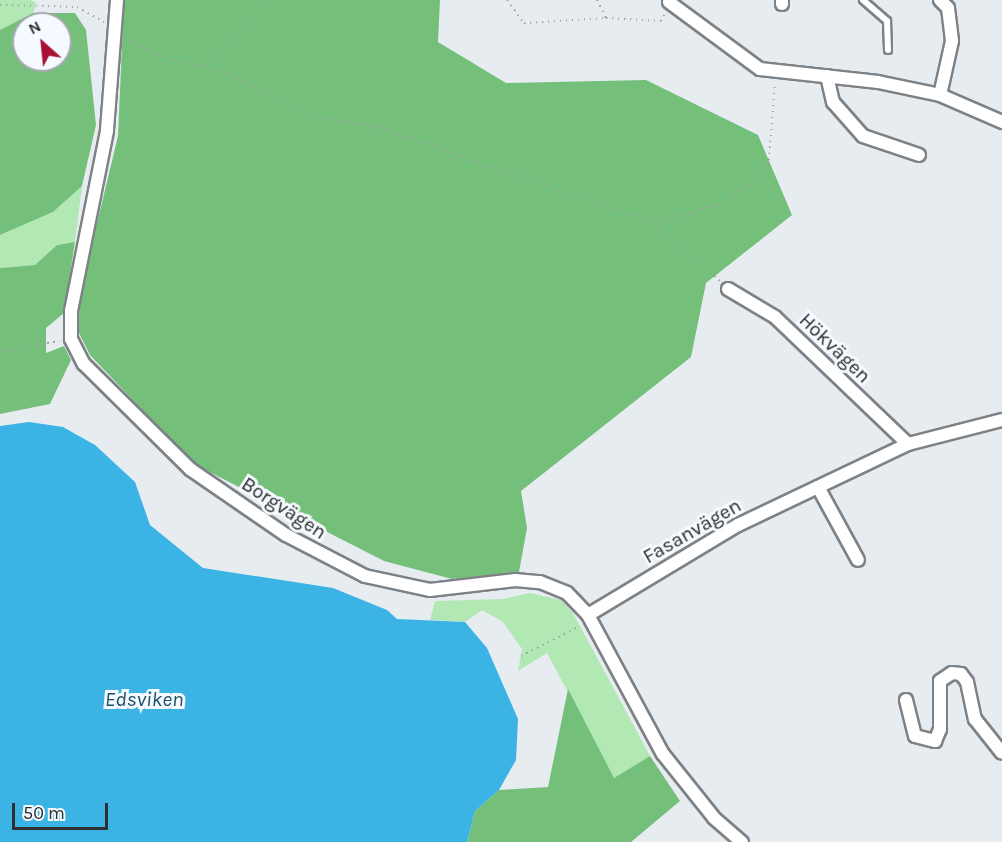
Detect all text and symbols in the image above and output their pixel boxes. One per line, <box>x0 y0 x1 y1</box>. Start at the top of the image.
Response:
north arrow <box>12 12 72 72</box>
text: N <box>25 16 44 38</box>
street label: Hökvägen <box>794 308 876 388</box>
street label: Borgvägen <box>237 472 331 544</box>
street label: Fasanvägen <box>639 493 745 569</box>
water label: Edsviken <box>105 686 183 712</box>
scale bar <box>15 791 111 829</box>
text: 50 m <box>23 802 65 824</box>

